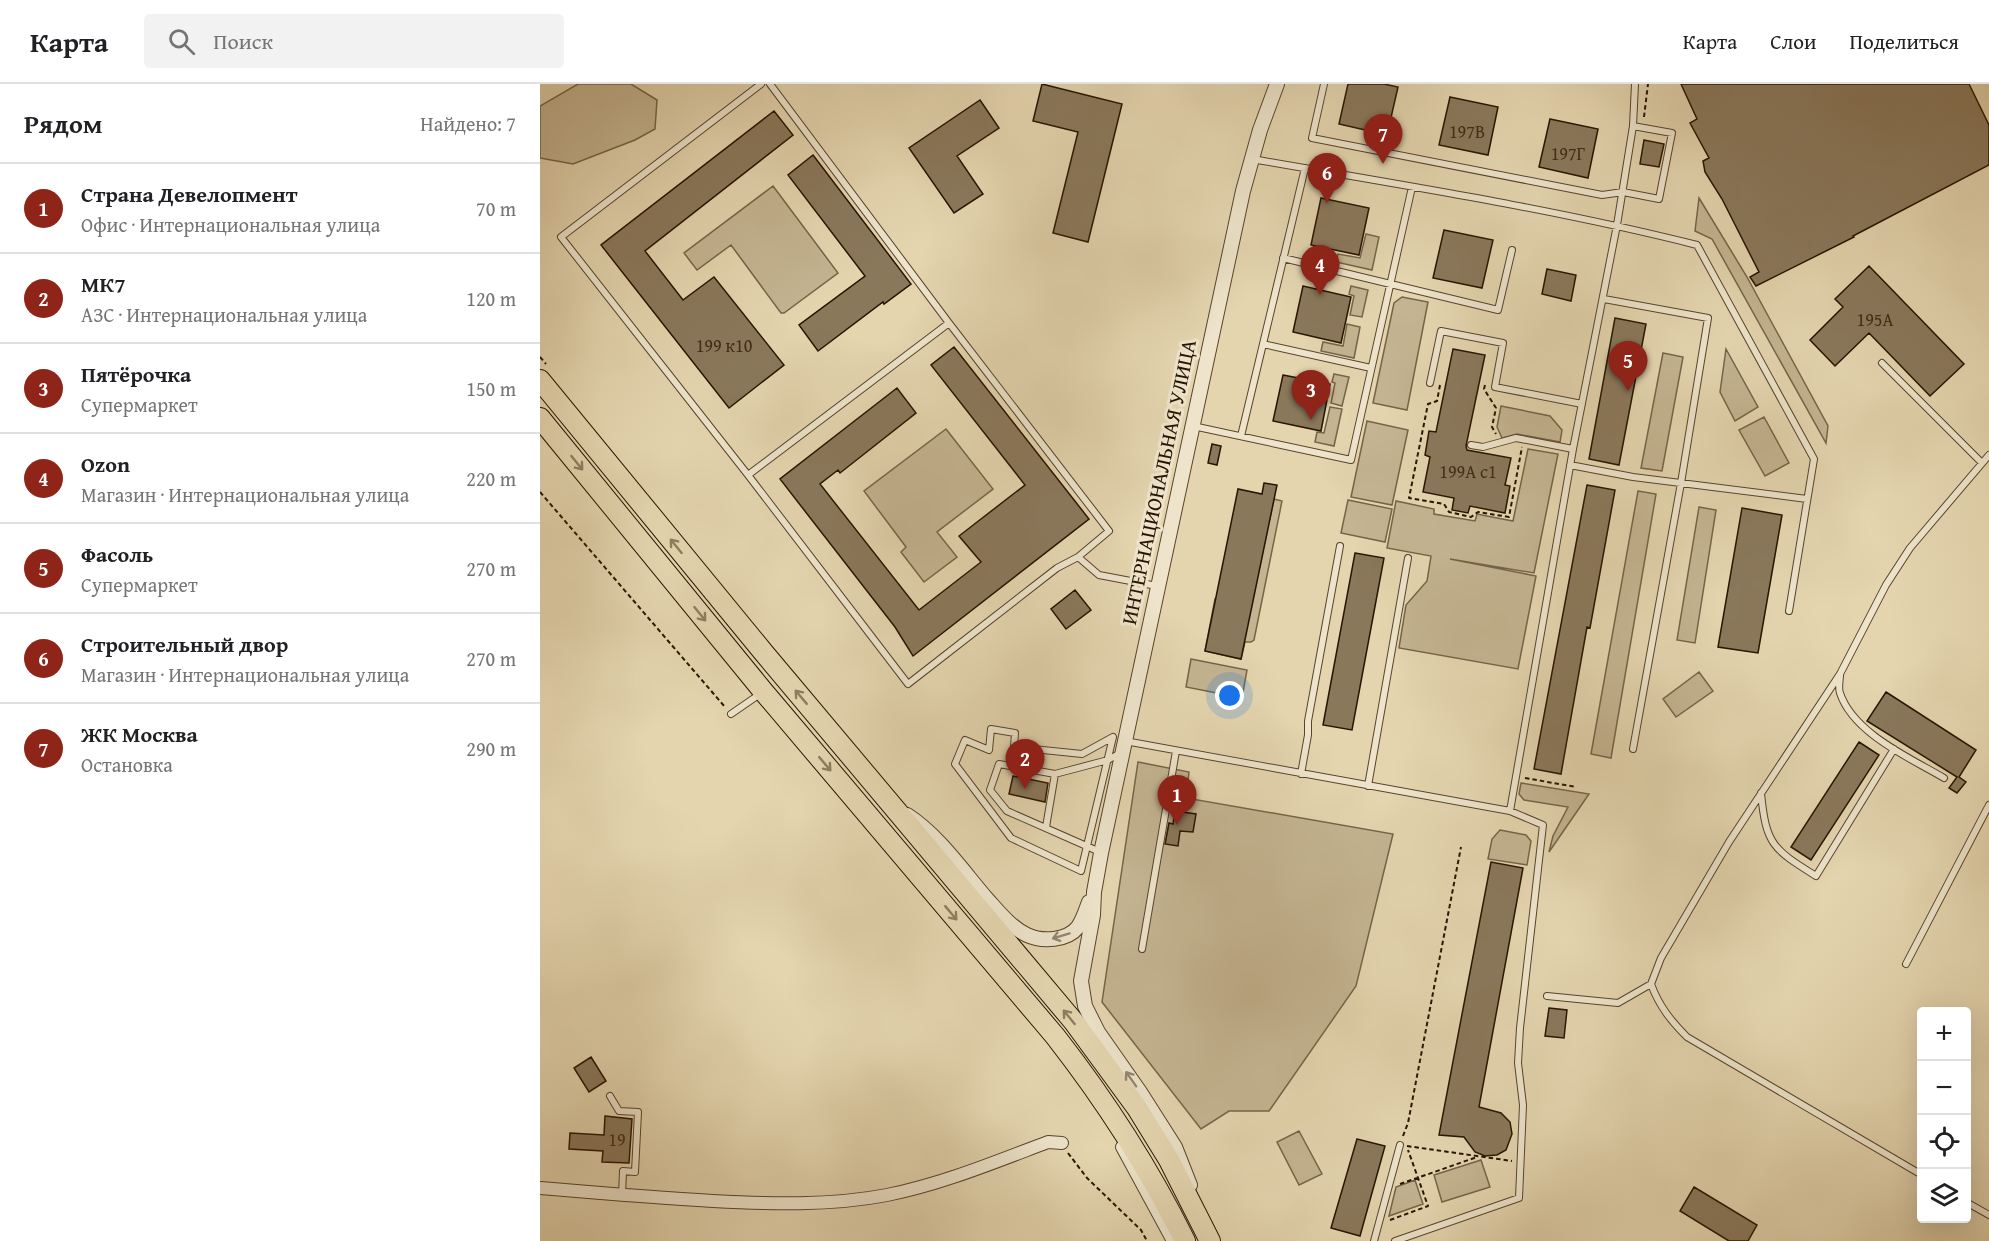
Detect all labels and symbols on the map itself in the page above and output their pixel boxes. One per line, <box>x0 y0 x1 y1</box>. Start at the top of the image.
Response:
pin: 7 <box>1364 115 1402 164</box>
house number: 197В <box>1449 118 1485 145</box>
house number: 197Г <box>1551 140 1586 167</box>
pin: 6 <box>1308 154 1346 203</box>
pin: 4 <box>1300 246 1340 295</box>
house number: 195А <box>1857 306 1894 333</box>
house number: 199 к10 <box>696 332 753 359</box>
street label: ИНТЕРНАЦИОНАЛЬНАЯ УЛИЦА <box>1113 336 1204 627</box>
pin: 5 <box>1608 342 1648 391</box>
pin: 3 <box>1292 370 1330 420</box>
one-way arrow <box>570 455 584 470</box>
house number: 199А с1 <box>1439 458 1497 485</box>
one-way arrow <box>670 538 683 554</box>
one-way arrow <box>694 606 707 622</box>
your location <box>1215 681 1244 710</box>
one-way arrow <box>794 689 807 705</box>
pin: 2 <box>1006 740 1044 789</box>
one-way arrow <box>818 756 831 772</box>
pin: 1 <box>1158 776 1196 825</box>
one-way arrow <box>944 905 958 920</box>
one-way arrow <box>1052 931 1071 942</box>
one-way arrow <box>1062 1009 1075 1025</box>
one-way arrow <box>1125 1071 1137 1087</box>
house number: 19 <box>608 1126 626 1153</box>

